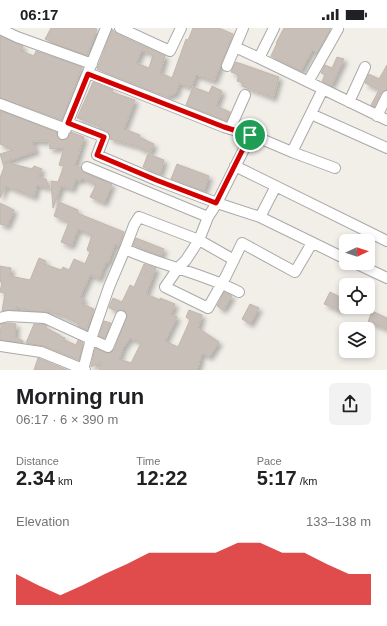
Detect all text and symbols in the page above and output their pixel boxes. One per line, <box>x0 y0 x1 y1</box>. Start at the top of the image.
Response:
text: 06:17 <box>20 6 58 23</box>
pin <box>233 118 267 152</box>
icon: arrive <box>239 124 261 146</box>
north arrow <box>339 234 375 270</box>
map controls <box>339 234 375 358</box>
button: locate <box>339 278 375 314</box>
button: layers <box>339 322 375 358</box>
button: share <box>329 383 371 425</box>
text: Morning run <box>16 384 144 409</box>
text: 06:17 · 6 × 390 m <box>16 412 118 427</box>
text: Distance <box>16 455 59 467</box>
text: Time <box>136 455 160 467</box>
text: Pace <box>257 455 282 467</box>
text: 2.34 <box>16 467 55 489</box>
text: 12:22 <box>136 467 187 489</box>
text: 5:17 <box>257 467 297 489</box>
text: km <box>55 475 73 487</box>
text: /km <box>297 475 317 487</box>
text: Elevation <box>16 514 69 529</box>
text: 133–138 m <box>306 514 371 529</box>

